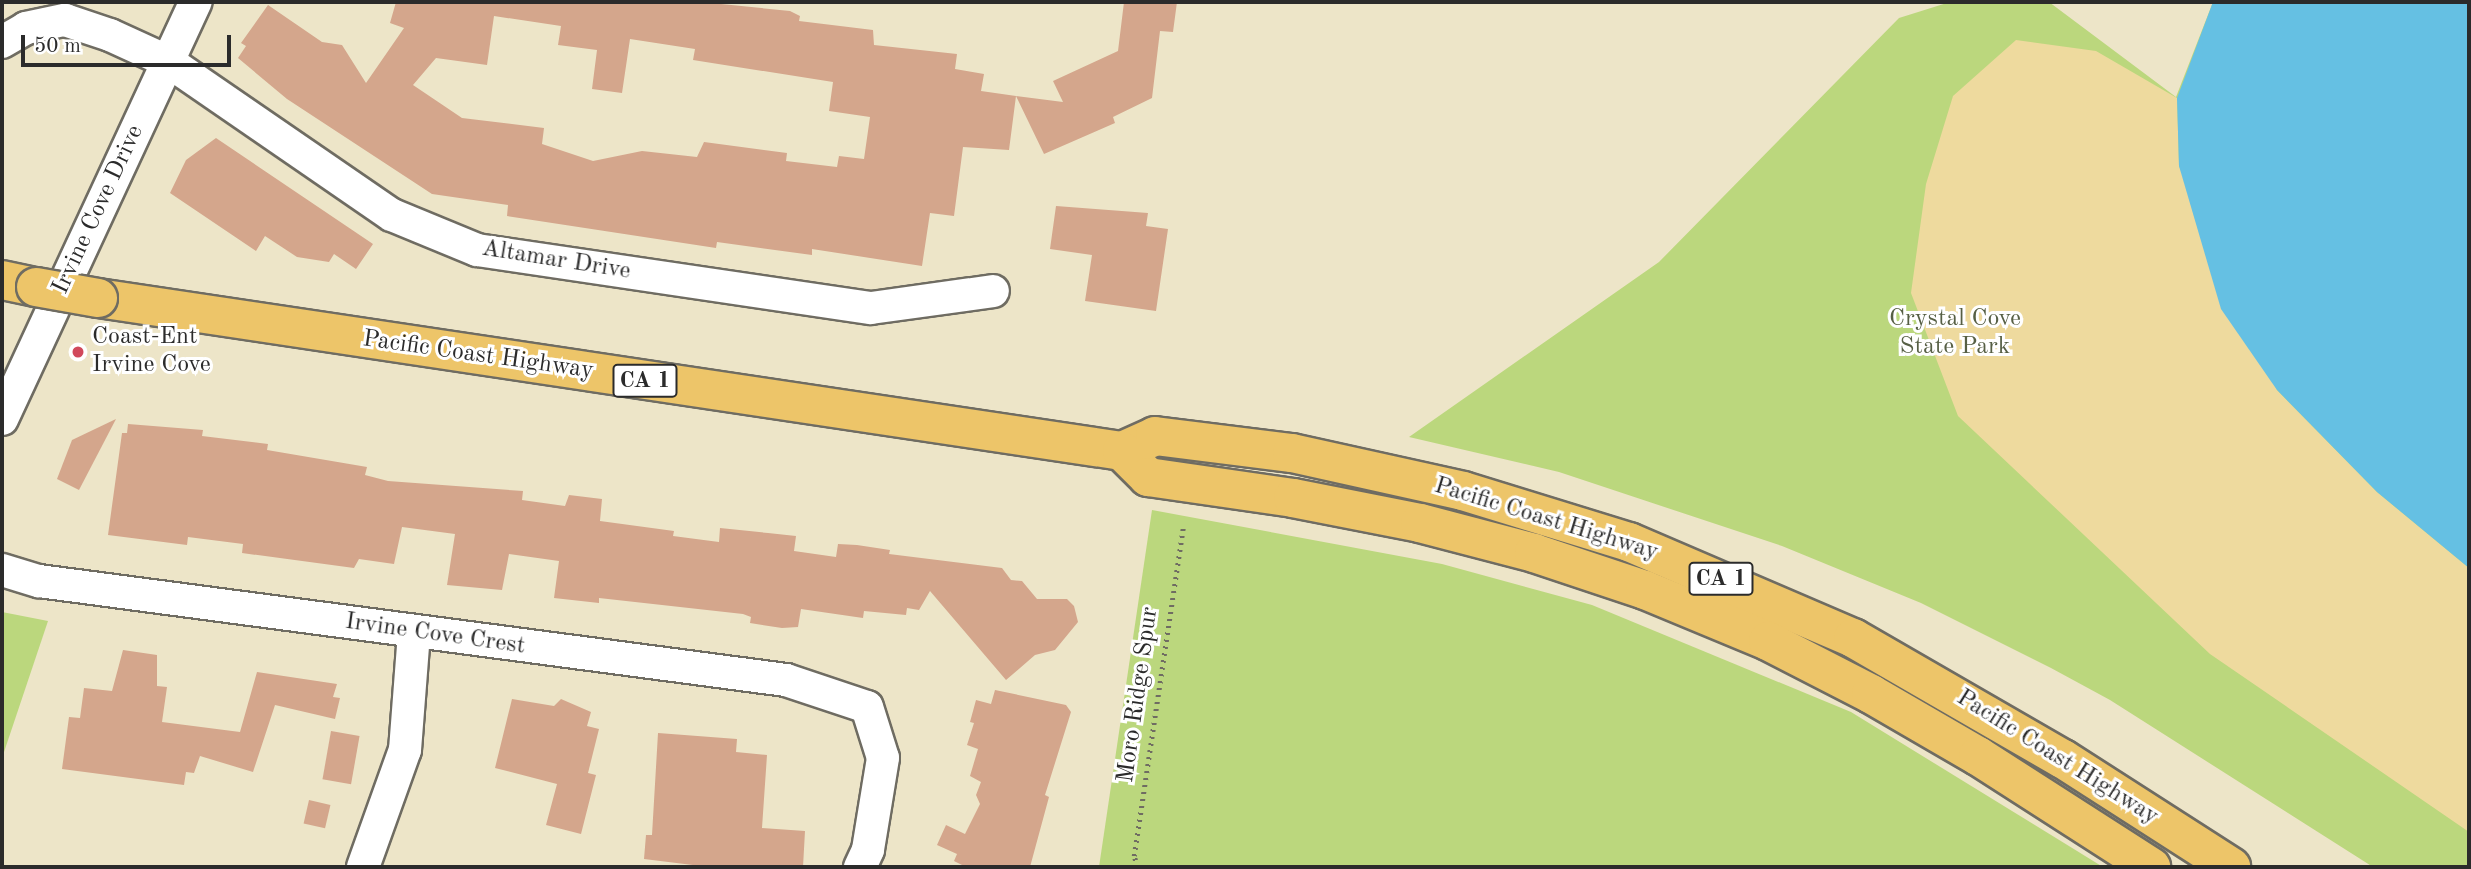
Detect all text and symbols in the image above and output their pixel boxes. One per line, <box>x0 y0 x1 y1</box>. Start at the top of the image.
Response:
scale bar <box>24 21 234 65</box>
text: 50 m <box>34 36 81 57</box>
street label: Irvine Cove Drive <box>47 121 151 299</box>
street label: Altamar Drive <box>480 235 632 287</box>
park label: Crystal Cove State Park <box>1889 306 2021 362</box>
place label: Coast-Ent Irvine Cove <box>92 324 211 380</box>
street label: Pacific Coast Highway <box>361 326 595 386</box>
marker: Coast-Ent Irvine Cove <box>70 344 86 360</box>
road number: CA 1 <box>612 362 678 400</box>
street label: Pacific Coast Highway <box>1430 472 1662 568</box>
road number: CA 1 <box>1688 559 1754 598</box>
street label: Moro Ridge Spur <box>1112 605 1166 785</box>
street label: Irvine Cove Crest <box>343 608 527 662</box>
street label: Pacific Coast Highway <box>1951 684 2163 832</box>

